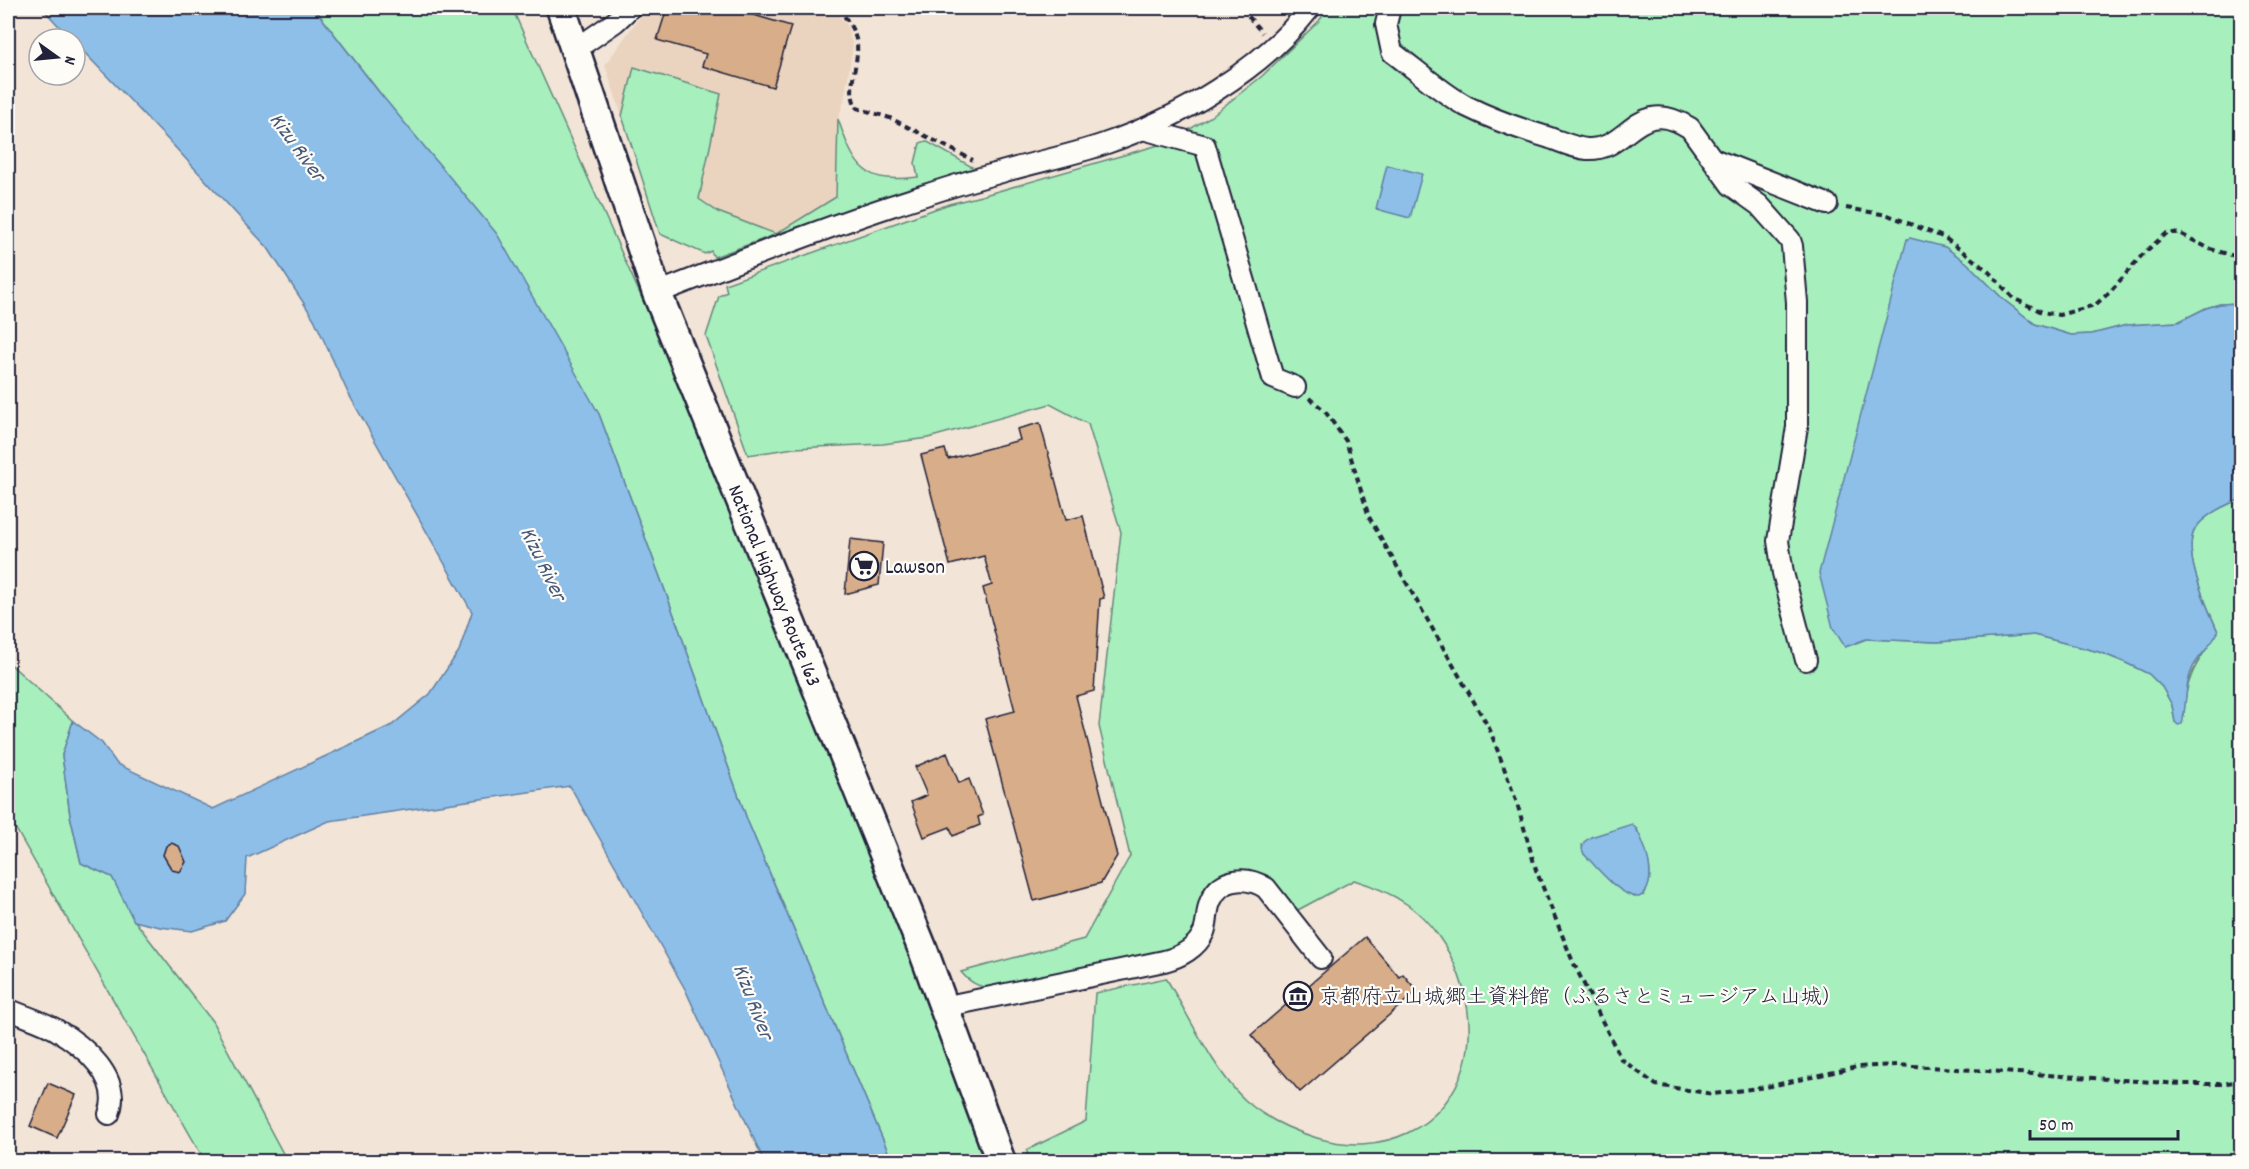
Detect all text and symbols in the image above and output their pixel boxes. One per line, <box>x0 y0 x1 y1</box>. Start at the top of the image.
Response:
north arrow <box>27 27 87 87</box>
text: N <box>57 53 81 67</box>
water label: Kizu River <box>260 107 334 191</box>
street label: National Highway Route 163 <box>718 481 827 692</box>
water label: Kizu River <box>511 522 574 609</box>
supermarket icon: Lawson <box>848 550 880 582</box>
place label: Lawson <box>885 554 945 584</box>
water label: Kizu River <box>723 960 781 1047</box>
museum icon: 京都府立山城郷土資料館（ふるさとミュージアム山城） <box>1282 980 1314 1012</box>
place label: 京都府立山城郷土資料館（ふるさとミュージアム山城） <box>1319 984 1843 1014</box>
scale bar <box>2030 1103 2178 1141</box>
text: 50 m <box>2039 1114 2074 1139</box>

